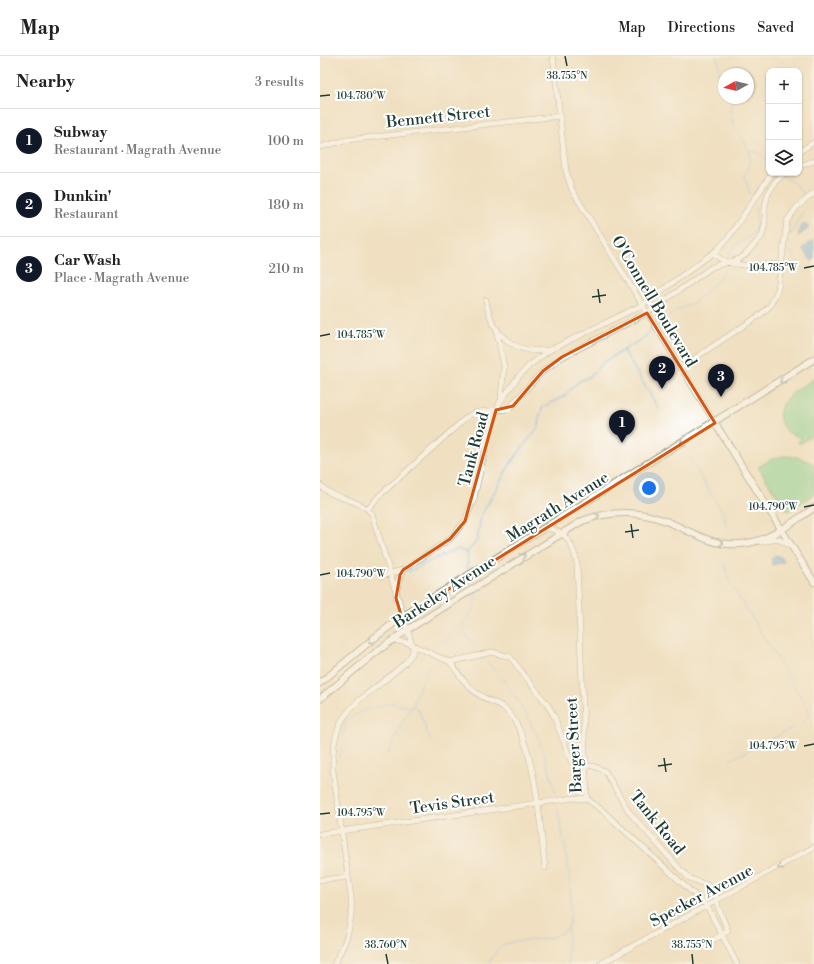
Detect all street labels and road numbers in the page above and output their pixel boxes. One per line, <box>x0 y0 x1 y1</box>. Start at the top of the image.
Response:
street label: Bennett Street <box>384 102 491 133</box>
street label: O'Connell Boulevard <box>607 232 701 371</box>
street label: Tank Road <box>454 410 494 489</box>
street label: Magrath Avenue <box>503 467 613 546</box>
street label: Barkeley Avenue <box>388 551 500 633</box>
street label: Barger Street <box>561 696 587 794</box>
street label: Tevis Street <box>409 787 496 819</box>
street label: Tank Road <box>625 787 689 859</box>
street label: Specker Avenue <box>647 860 756 931</box>

